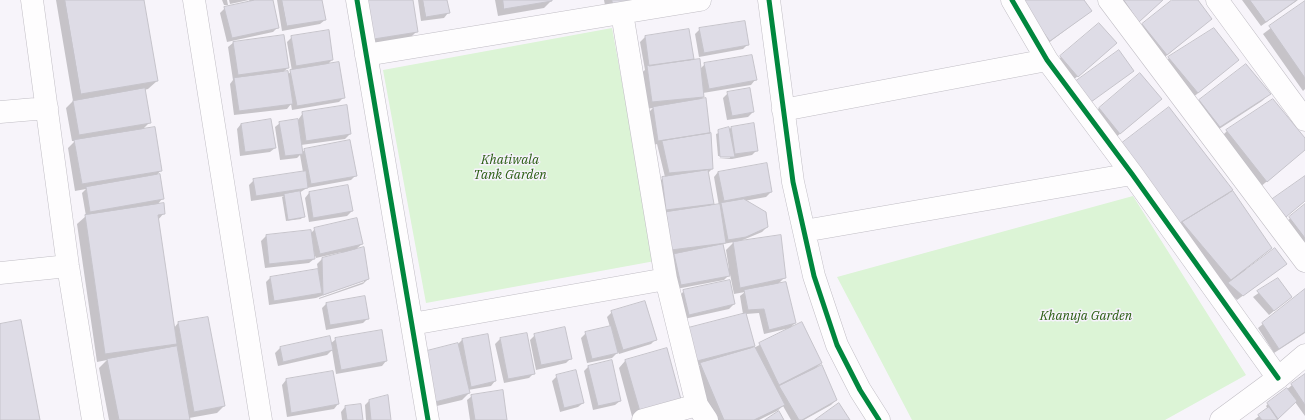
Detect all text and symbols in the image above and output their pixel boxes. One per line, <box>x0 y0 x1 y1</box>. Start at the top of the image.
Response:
park label: Khatiwala Tank Garden <box>473 152 547 183</box>
park label: Khanuja Garden <box>1040 308 1132 324</box>

